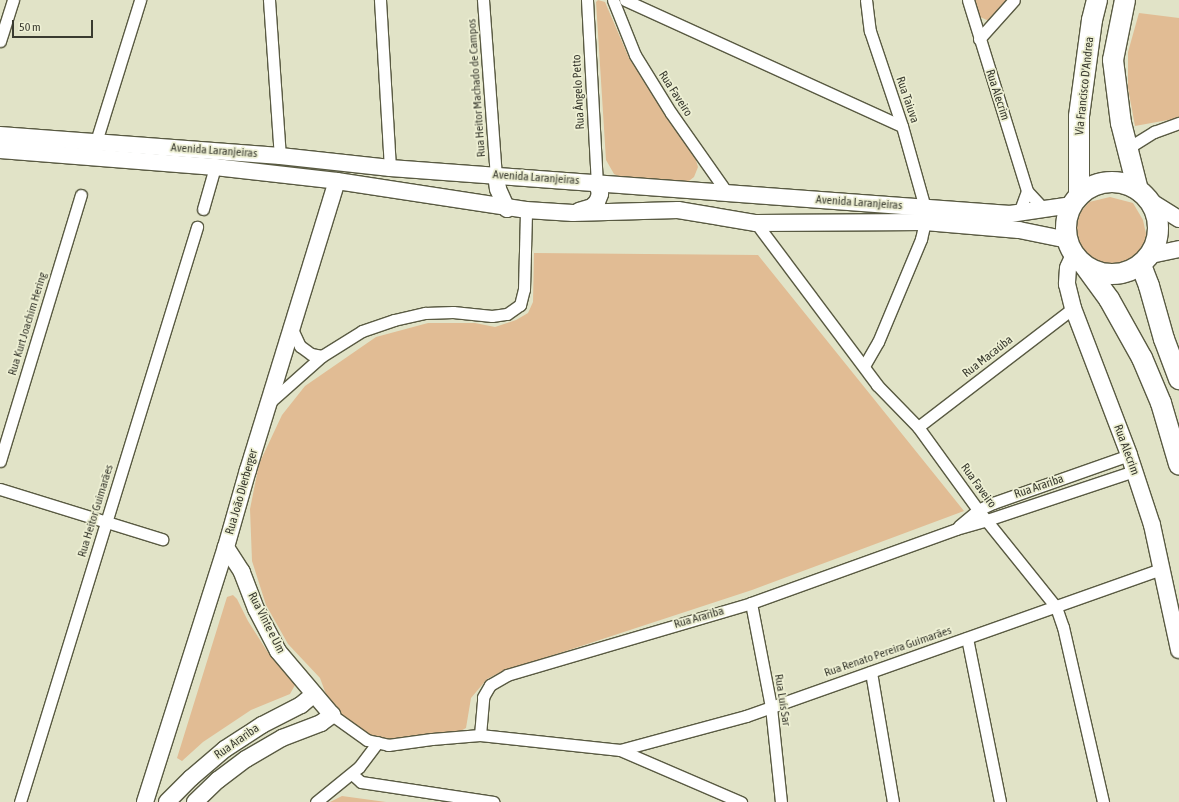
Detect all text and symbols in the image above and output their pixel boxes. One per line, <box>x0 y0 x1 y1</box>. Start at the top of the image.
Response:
scale bar <box>14 12 95 38</box>
street label: Rua Heitor Machado de Campos <box>465 18 489 158</box>
text: 50 m <box>19 20 41 34</box>
street label: Via Francisco D'Andrea <box>1073 36 1097 136</box>
street label: Rua Ângelo Petto <box>570 54 588 130</box>
street label: Rua Alecrim <box>982 68 1012 122</box>
street label: Rua Faveiro <box>655 69 695 119</box>
street label: Rua Taiuva <box>892 75 922 125</box>
street label: Avenida Laranjeiras <box>170 141 258 161</box>
street label: Avenida Laranjeiras <box>492 168 580 188</box>
street label: Avenida Laranjeiras <box>815 193 903 213</box>
street label: Rua Kurt Joachim Hering <box>5 271 51 377</box>
street label: Rua Macaúba <box>960 333 1016 381</box>
street label: Rua Alecrim <box>1110 423 1142 477</box>
street label: Rua João Dierberger <box>223 448 261 536</box>
street label: Rua Faveiro <box>957 461 999 511</box>
street label: Rua Heitor Guimarães <box>75 463 117 559</box>
street label: Rua Arariba <box>1012 472 1066 502</box>
street label: Rua Vinte e Um <box>244 590 288 656</box>
street label: Rua Arariba <box>672 604 726 632</box>
street label: Rua Renato Pereira Guimarães <box>822 623 954 681</box>
street label: Rua Luís Sar <box>771 673 793 727</box>
street label: Rua Arariba <box>212 721 262 763</box>

